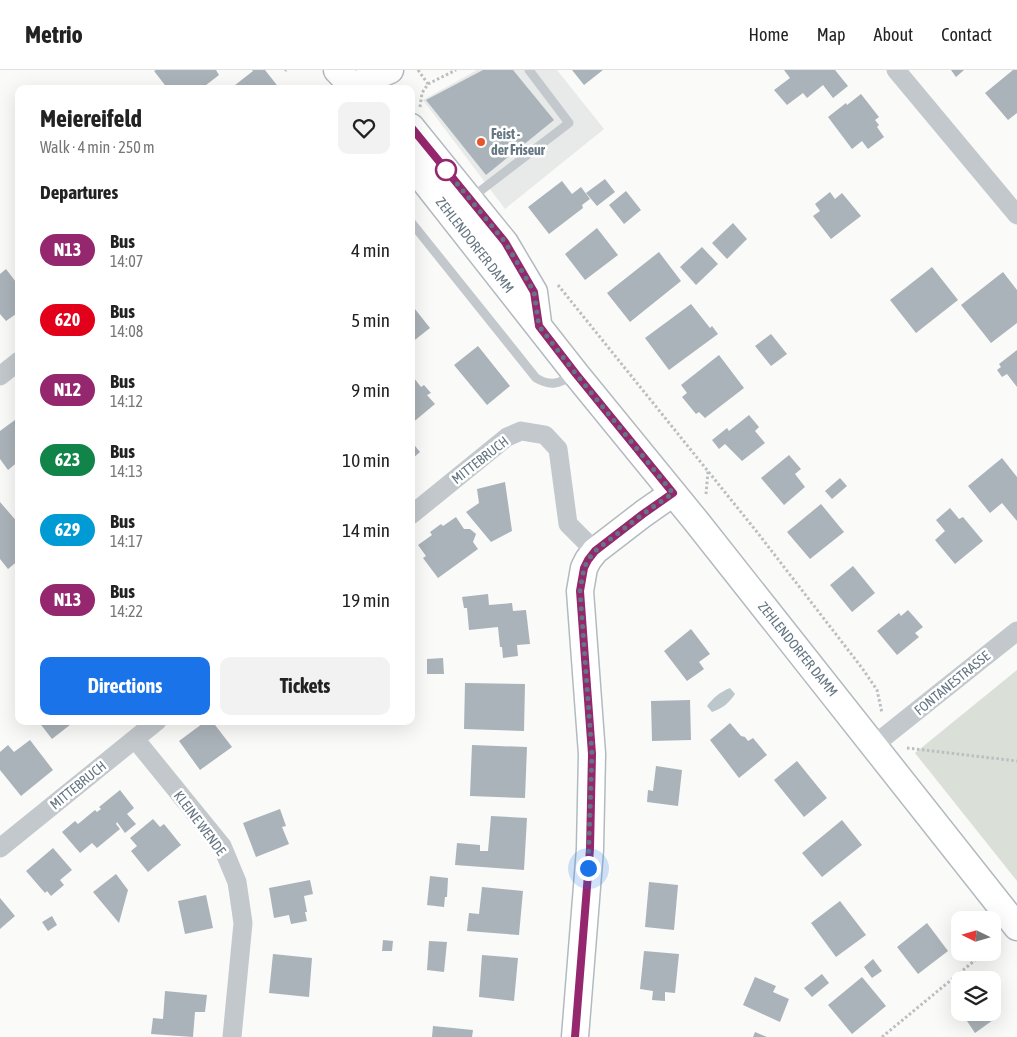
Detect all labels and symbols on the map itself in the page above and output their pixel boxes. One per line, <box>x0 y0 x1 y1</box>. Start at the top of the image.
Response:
place label: Feist - der Friseur <box>491 126 546 158</box>
marker: Feist - der Friseur <box>475 136 487 148</box>
unlabelled marker <box>435 159 457 181</box>
street label: ZEHLENDORFER DAMM <box>433 194 517 296</box>
street label: MITTEBRUCH <box>448 433 512 487</box>
street label: ZEHLENDORFER DAMM <box>755 598 841 700</box>
street label: FONTANESTRASSE <box>911 648 993 718</box>
street label: MITTEBRUCH <box>47 758 109 812</box>
street label: KLEINE WENDE <box>171 788 229 858</box>
your location <box>576 856 601 881</box>
north arrow <box>951 911 1001 961</box>

